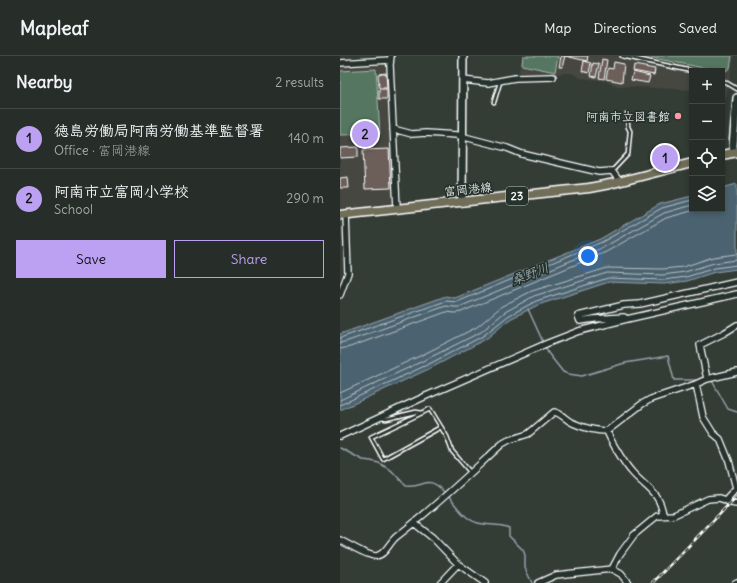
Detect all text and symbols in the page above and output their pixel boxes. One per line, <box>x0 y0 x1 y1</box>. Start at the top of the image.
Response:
text: Mapleaf <box>20 16 89 40</box>
text: Map <box>544 19 571 37</box>
text: Directions <box>593 19 657 37</box>
text: Saved <box>679 19 717 37</box>
map controls <box>689 68 725 212</box>
button: + <box>689 68 725 104</box>
text: Nearby <box>16 71 72 93</box>
text: 2 results <box>275 74 324 91</box>
button: − <box>689 104 725 140</box>
place label: 阿南市立図書館 <box>586 109 670 124</box>
marker: 阿南市立図書館 <box>673 111 683 121</box>
pin: 2 <box>352 119 378 149</box>
text: 徳島労働局阿南労働基準監督署 <box>54 121 264 140</box>
text: 1 <box>26 130 32 147</box>
text: 140 m <box>288 130 324 147</box>
button: locate <box>689 140 725 176</box>
text: Office · 富岡港線 <box>54 142 150 159</box>
pin: 1 <box>652 143 678 173</box>
button: layers <box>689 176 725 212</box>
street label: 富岡港線 <box>443 179 493 199</box>
text: 阿南市立富岡小学校 <box>54 182 189 201</box>
road number: 23 <box>506 187 528 205</box>
text: 2 <box>25 190 33 207</box>
text: 290 m <box>286 190 324 207</box>
text: School <box>54 201 93 218</box>
button: Save <box>16 240 166 278</box>
button: Share <box>174 240 324 278</box>
your location <box>578 246 598 266</box>
water label: 桑野川 <box>509 259 551 289</box>

